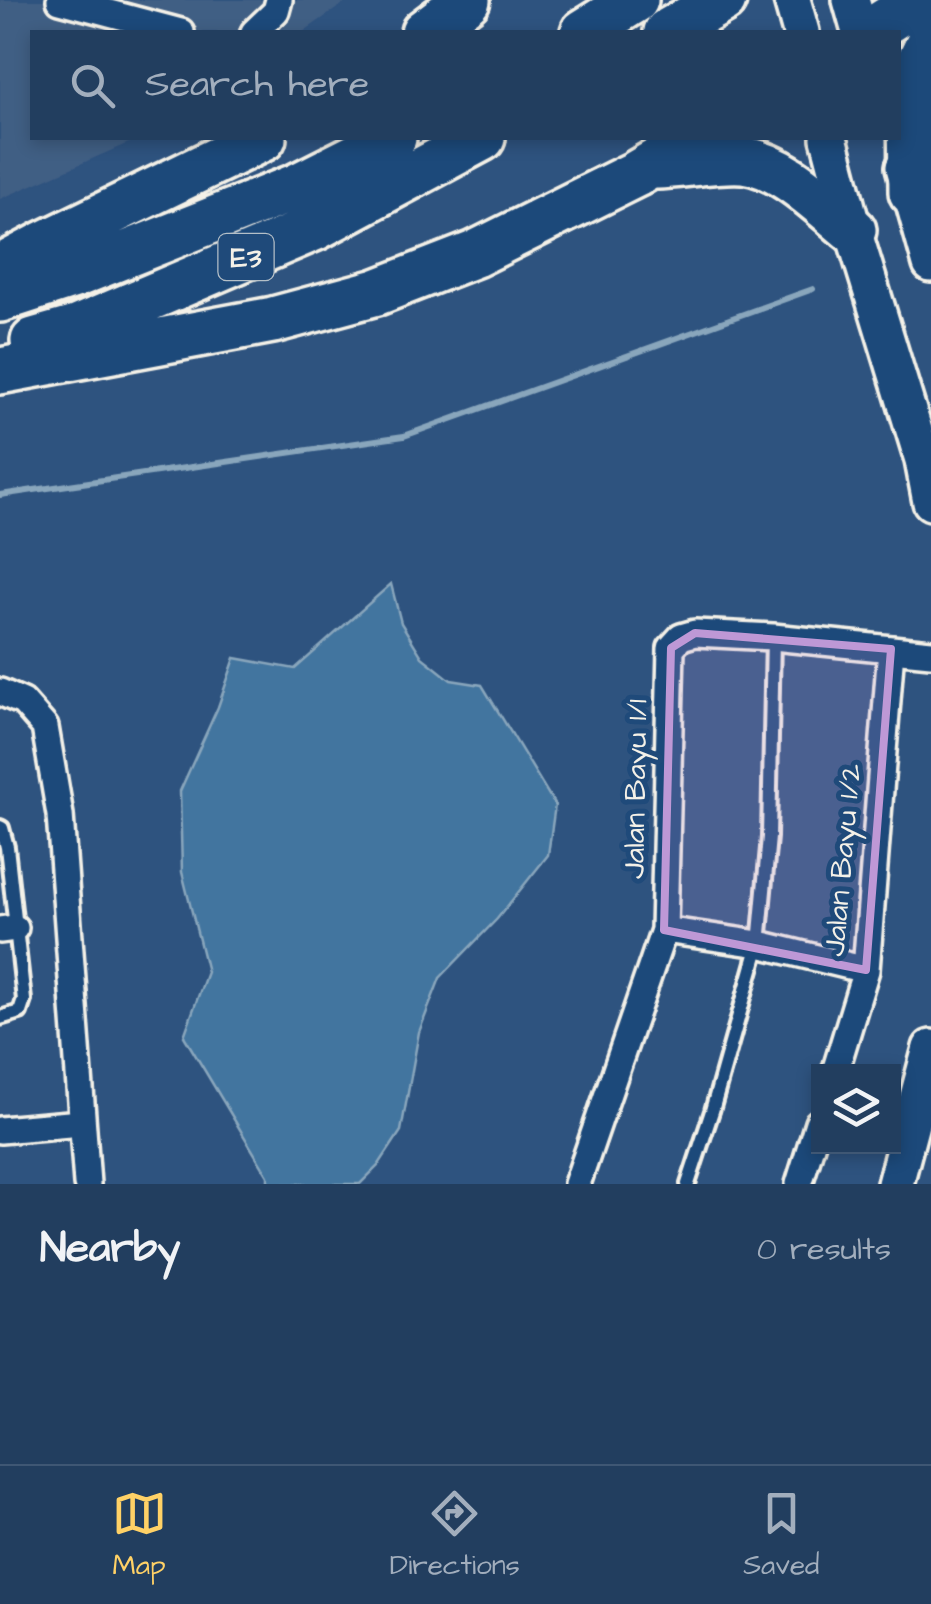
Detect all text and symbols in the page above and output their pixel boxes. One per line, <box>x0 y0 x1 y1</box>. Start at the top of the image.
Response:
search box <box>30 30 901 140</box>
icon: search <box>65 58 120 113</box>
text: Search here <box>145 59 369 111</box>
road number: E3 <box>218 234 274 280</box>
street label: Jalan Bayu 1/1 <box>613 699 660 879</box>
street label: Jalan Bayu 1/2 <box>814 762 873 958</box>
map controls <box>811 1064 901 1154</box>
button: layers <box>811 1064 901 1154</box>
text: Nearby <box>40 1220 180 1278</box>
text: 0 results <box>757 1227 891 1272</box>
tab: Map <box>112 1486 167 1585</box>
tab: Directions <box>390 1486 520 1585</box>
tab: Saved <box>743 1486 819 1585</box>

